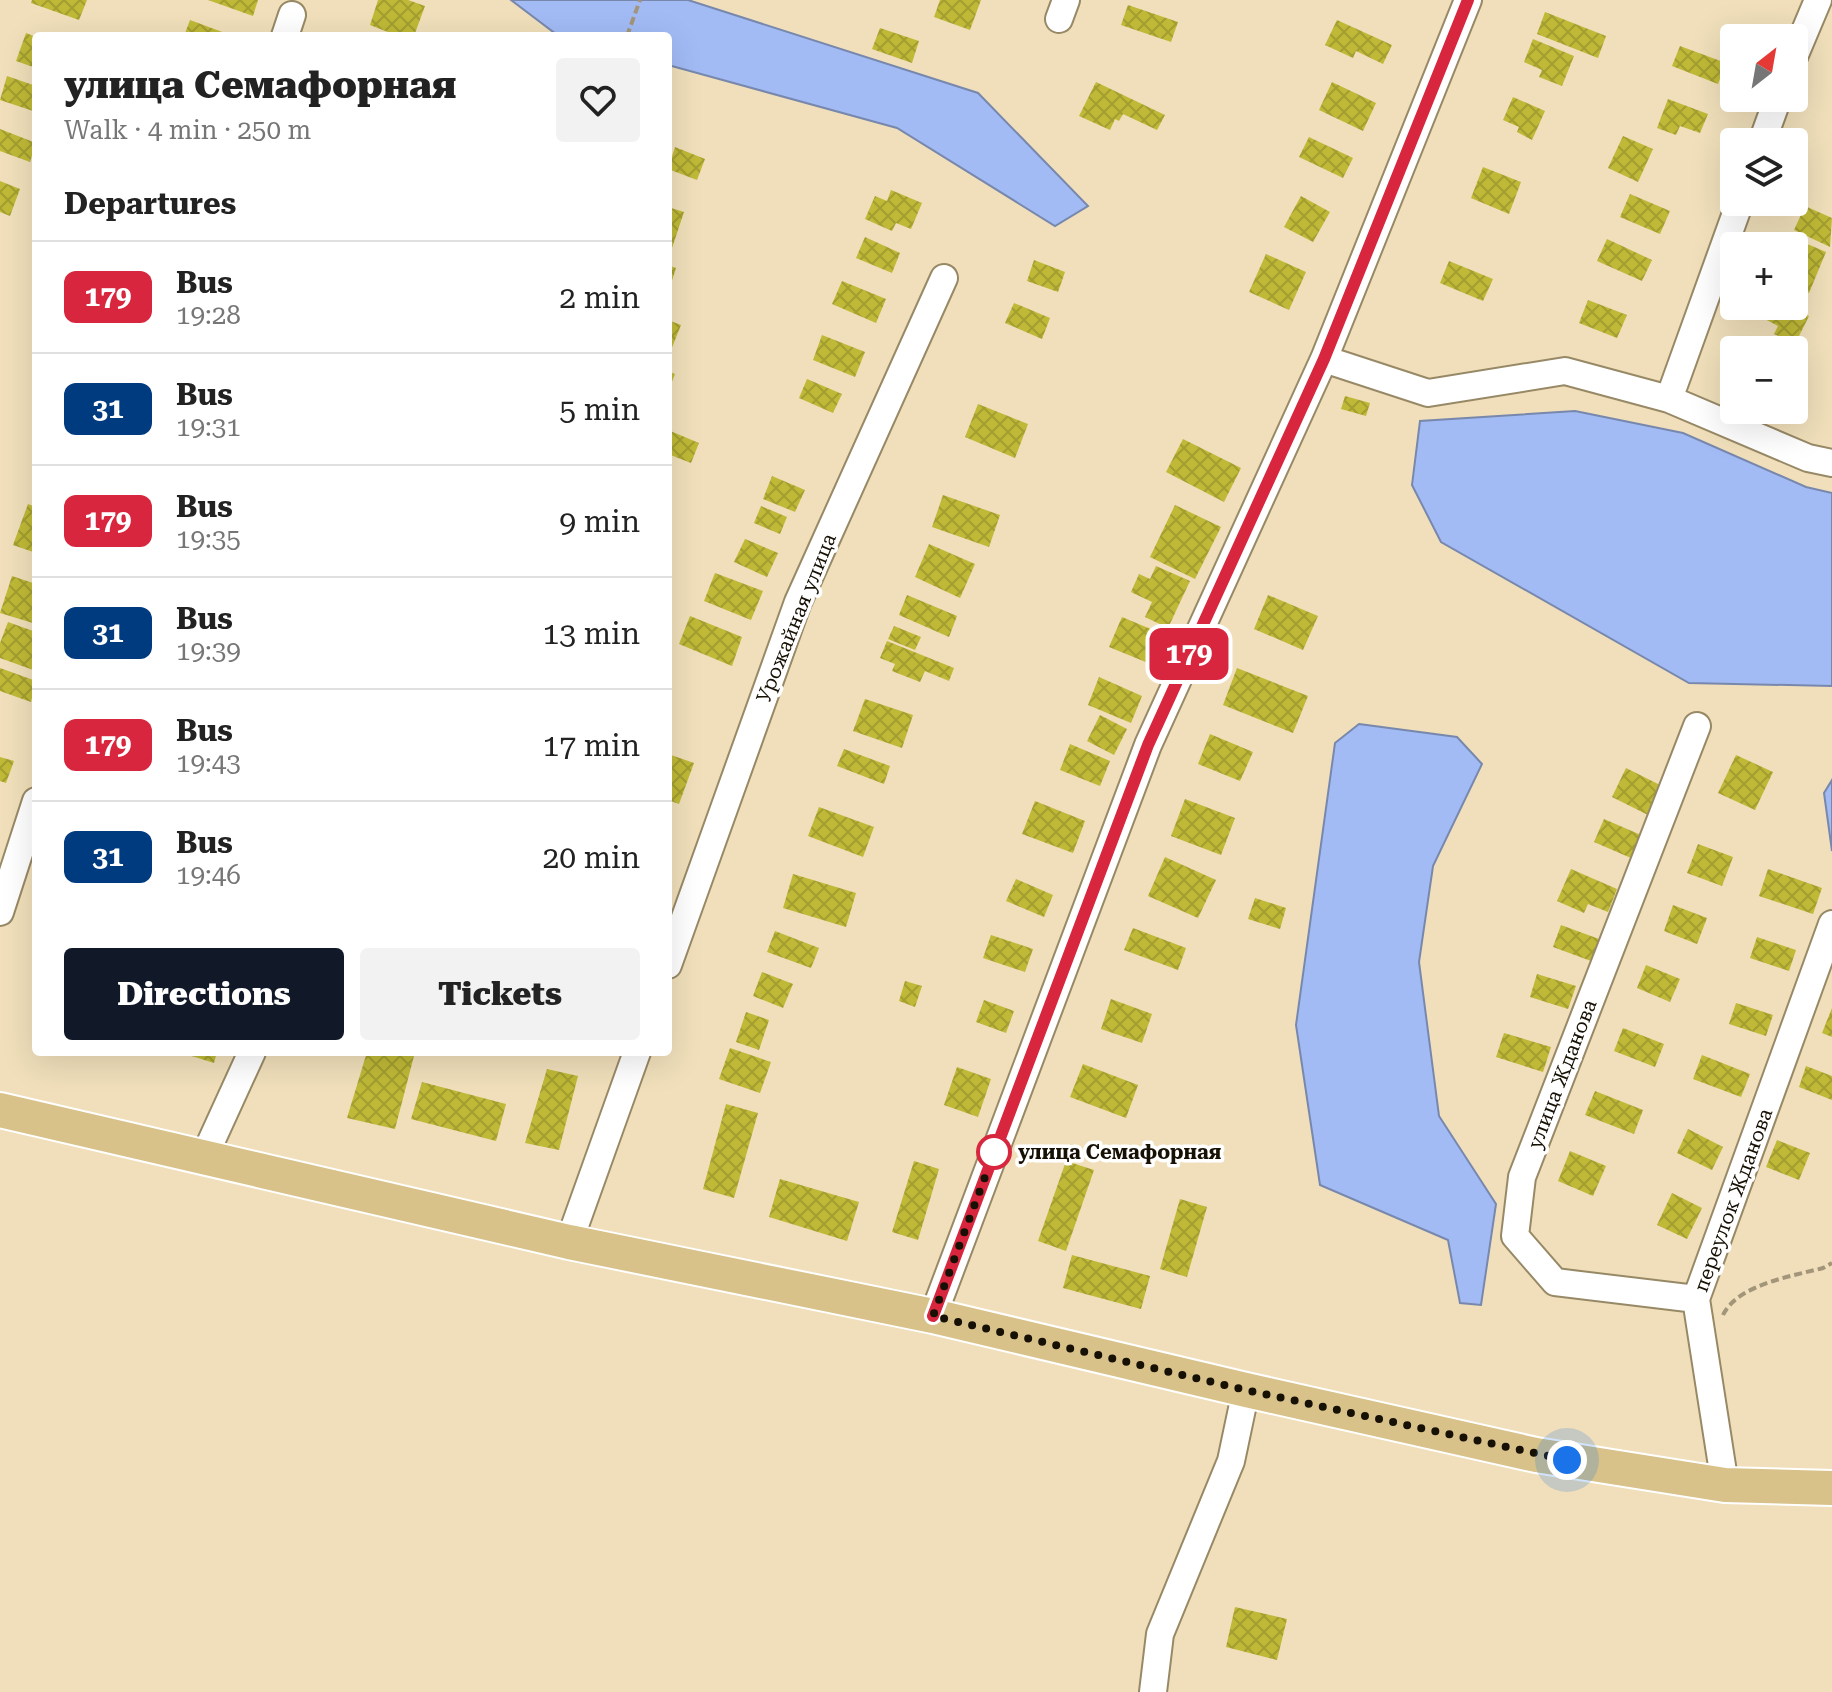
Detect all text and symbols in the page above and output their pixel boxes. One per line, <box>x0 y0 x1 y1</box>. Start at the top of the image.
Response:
north arrow <box>1720 24 1808 112</box>
map controls <box>1720 24 1808 424</box>
button: heart <box>556 58 640 142</box>
text: улица Семафорная <box>64 63 456 107</box>
text: Walk · 4 min · 250 m <box>64 115 311 145</box>
button: layers <box>1720 128 1808 216</box>
text: Departures <box>64 186 236 221</box>
button: + <box>1720 232 1808 320</box>
text: Bus <box>176 265 233 300</box>
text: 179 <box>84 280 132 313</box>
text: 2 min <box>559 280 640 315</box>
text: 19:28 <box>176 300 241 330</box>
button: − <box>1720 336 1808 424</box>
text: Bus <box>176 377 233 412</box>
text: 31 <box>92 392 124 425</box>
text: 5 min <box>559 392 640 427</box>
text: 19:31 <box>176 412 241 442</box>
text: Bus <box>176 489 233 524</box>
text: 179 <box>84 504 132 537</box>
text: 9 min <box>559 504 640 539</box>
text: 19:35 <box>176 524 241 554</box>
street label: Урожайная улица <box>751 530 841 706</box>
text: Bus <box>176 601 233 636</box>
text: 31 <box>92 616 124 649</box>
text: 13 min <box>543 616 640 651</box>
line badge: 179 <box>1143 628 1235 680</box>
text: 19:39 <box>176 636 241 666</box>
text: 179 <box>1165 637 1213 670</box>
text: Bus <box>176 713 233 748</box>
text: 179 <box>84 728 132 761</box>
text: 17 min <box>543 728 640 763</box>
text: 19:43 <box>176 748 241 778</box>
text: Bus <box>176 825 233 860</box>
text: 31 <box>92 840 124 873</box>
text: 20 min <box>543 840 640 875</box>
text: 19:46 <box>176 860 241 890</box>
button: Directions <box>64 948 344 1040</box>
button: Tickets <box>360 948 640 1040</box>
street label: улица Жданова <box>1522 996 1602 1152</box>
street label: переулок Жданова <box>1689 1105 1777 1295</box>
marker: улица Семафорная <box>977 1135 1011 1169</box>
place label: улица Семафорная <box>1018 1140 1222 1164</box>
your location <box>1547 1440 1587 1480</box>

